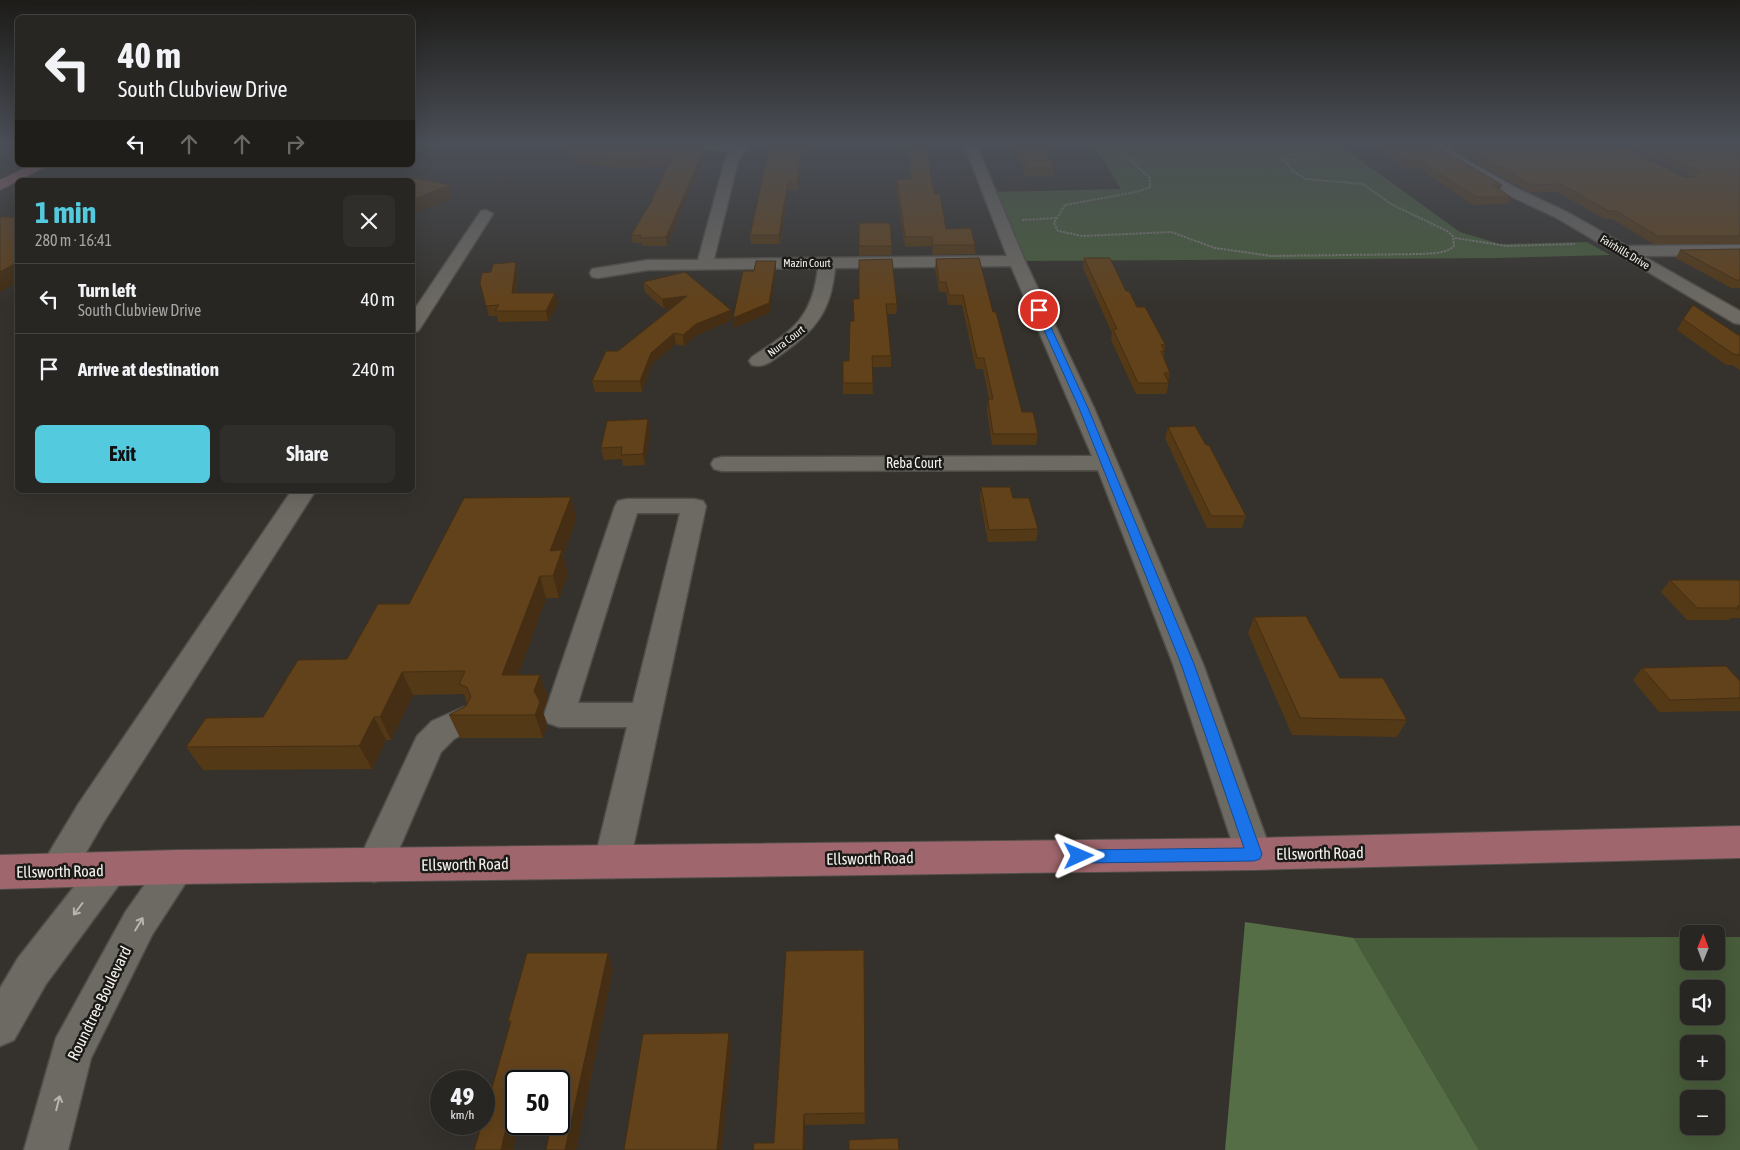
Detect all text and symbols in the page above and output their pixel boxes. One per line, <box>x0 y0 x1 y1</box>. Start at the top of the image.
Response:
icon: left <box>35 35 100 100</box>
text: 40 m <box>118 35 181 75</box>
text: South Clubview Drive <box>118 76 288 102</box>
icon: left <box>122 130 150 158</box>
icon: ahead <box>175 130 203 158</box>
icon: ahead <box>228 130 256 158</box>
icon: right <box>281 130 309 158</box>
text: 1 min <box>35 195 96 229</box>
button: close <box>343 195 395 247</box>
text: 280 m · 16:41 <box>35 231 112 249</box>
street label: Fairhills Drive <box>1598 233 1652 271</box>
street label: Mazin Court <box>783 257 831 269</box>
text: Turn left <box>78 279 136 301</box>
icon: left <box>35 285 63 313</box>
text: 40 m <box>361 288 395 310</box>
pin <box>1018 289 1060 331</box>
icon: arrive <box>1025 296 1053 324</box>
text: South Clubview Drive <box>78 301 201 319</box>
street label: Nura Court <box>765 323 807 359</box>
icon: arrive <box>35 355 63 383</box>
text: Arrive at destination <box>78 358 219 380</box>
text: 240 m <box>352 358 395 380</box>
button: Exit <box>35 425 210 483</box>
button: Share <box>220 425 395 483</box>
street label: Reba Court <box>886 455 942 471</box>
position arrow <box>1052 829 1104 881</box>
street label: Ellsworth Road <box>1276 843 1364 863</box>
street label: Ellsworth Road <box>826 848 914 868</box>
street label: Ellsworth Road <box>421 854 509 874</box>
street label: Ellsworth Road <box>16 861 104 881</box>
one-way arrow <box>73 902 84 915</box>
one-way arrow <box>135 917 145 931</box>
north arrow <box>1680 925 1725 970</box>
map controls <box>1680 925 1725 1135</box>
street label: Roundtree Boulevard <box>64 943 134 1063</box>
button: sound <box>1680 980 1725 1025</box>
button: + <box>1680 1035 1725 1080</box>
speed limit sign: 50 <box>505 1070 570 1135</box>
text: 49 <box>451 1082 474 1110</box>
button: − <box>1680 1090 1725 1135</box>
one-way arrow <box>54 1095 63 1111</box>
text: km/h <box>451 1108 474 1122</box>

